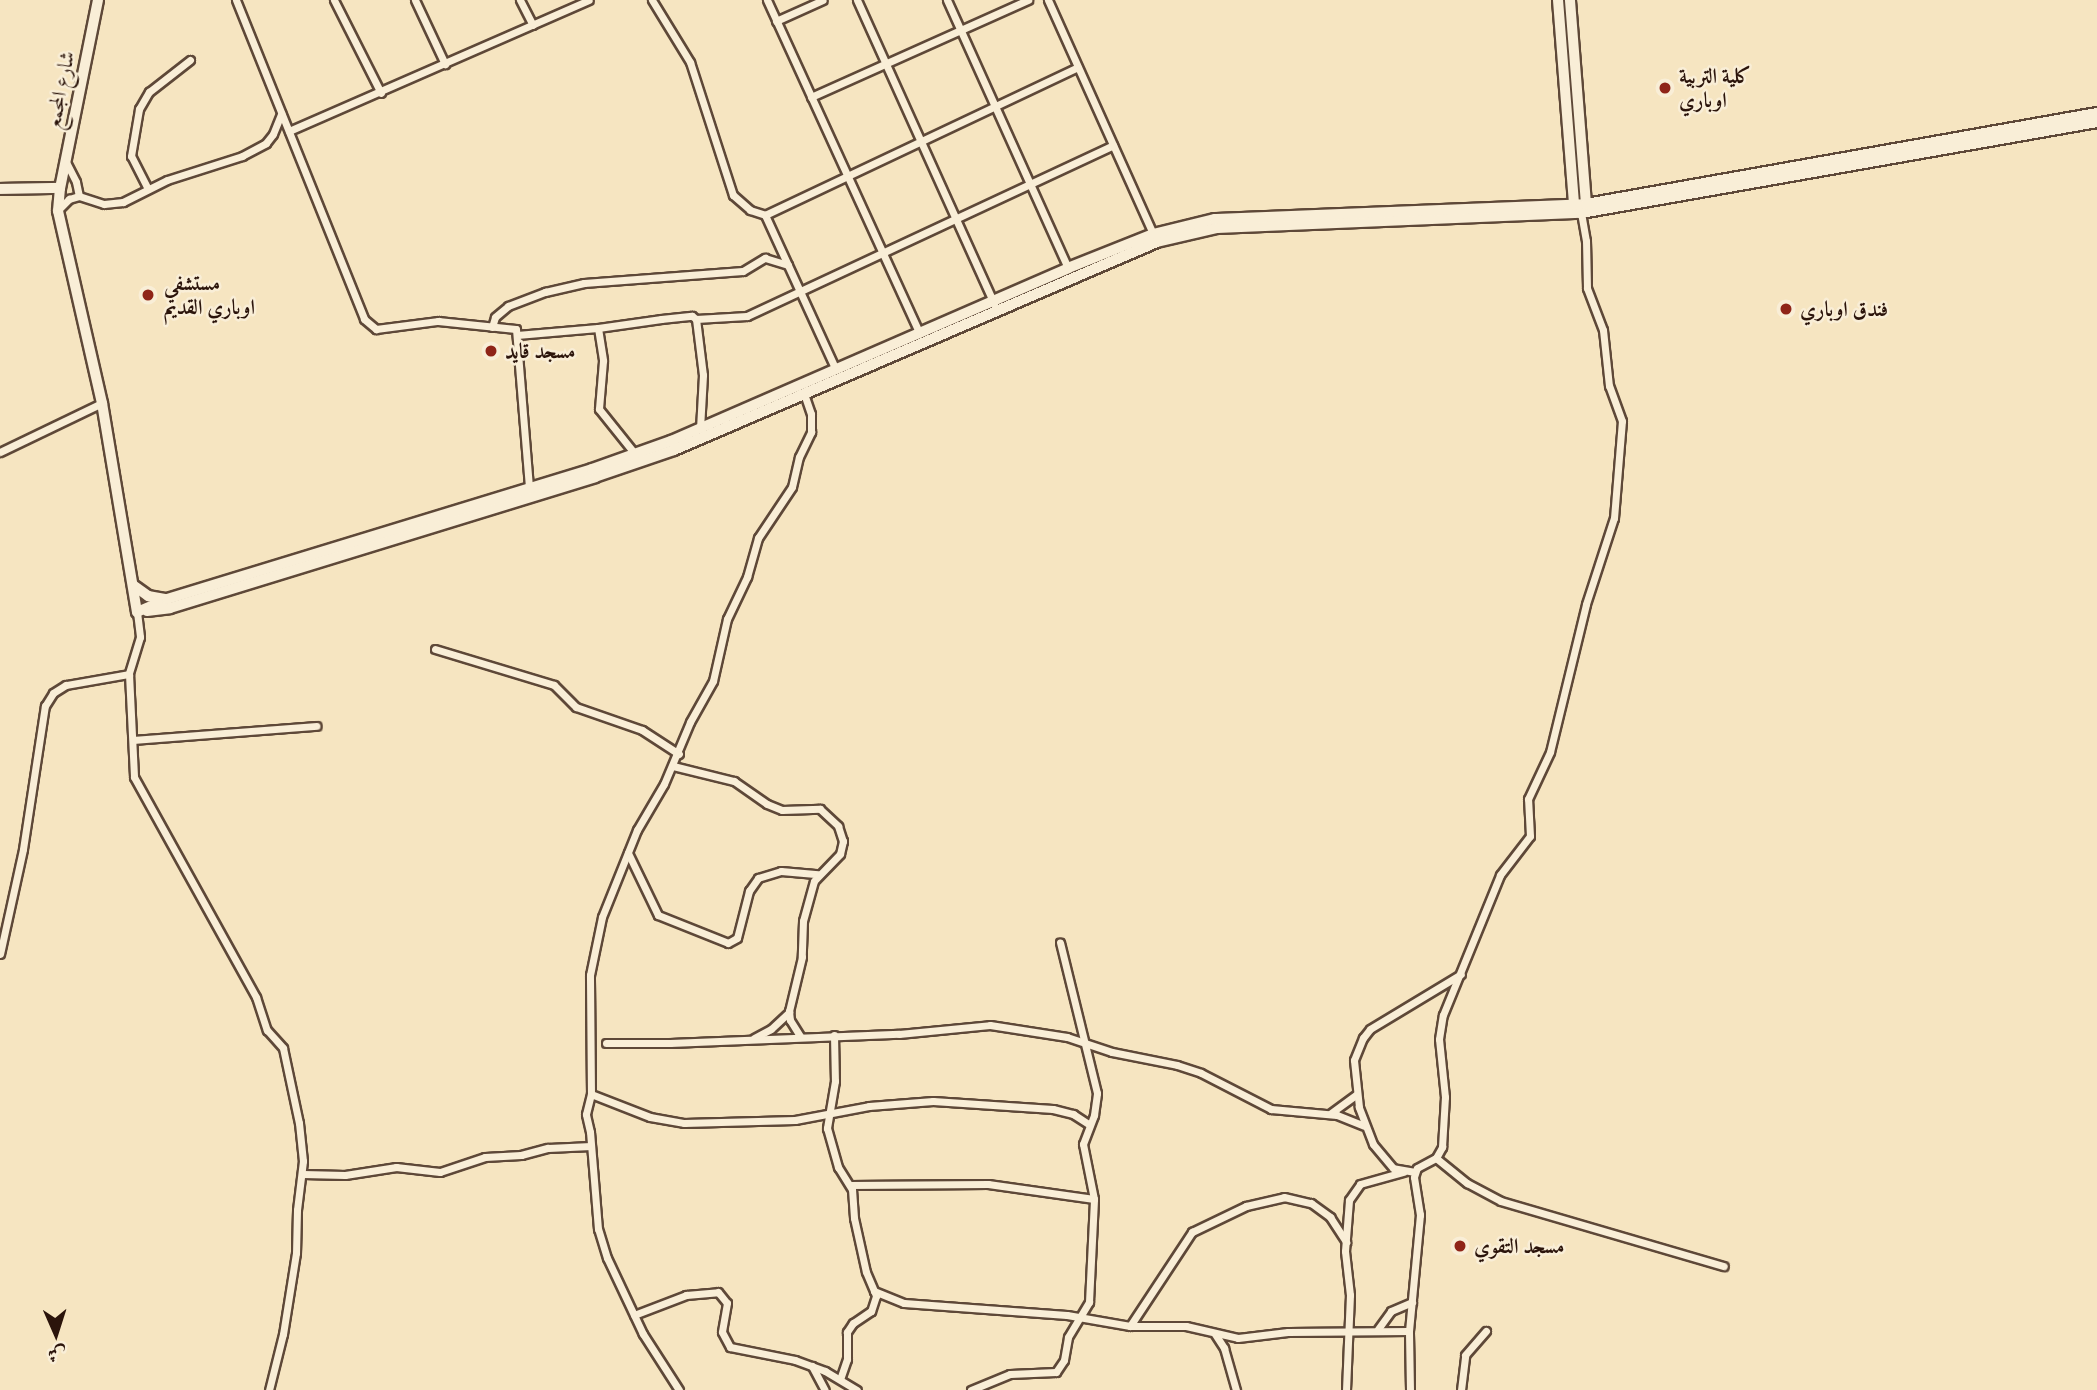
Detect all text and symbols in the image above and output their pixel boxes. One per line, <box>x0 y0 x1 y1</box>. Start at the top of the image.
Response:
street label: شارع المجمع <box>40 49 80 131</box>
place label: كلية التربية اوباري <box>1679 63 1751 113</box>
marker: كلية التربية اوباري <box>1657 80 1673 96</box>
place label: مستشفي اوباري القديم <box>164 270 255 320</box>
marker: مستشفي اوباري القديم <box>138 285 158 305</box>
place label: فندق اوباري <box>1800 296 1888 322</box>
marker: فندق اوباري <box>1778 301 1794 317</box>
place label: مسجد قايد <box>505 338 576 364</box>
marker: مسجد قايد <box>483 343 499 359</box>
place label: مسجد التقوي <box>1474 1233 1564 1259</box>
marker: مسجد التقوي <box>1452 1238 1468 1254</box>
north arrow <box>21 1299 91 1369</box>
text: ش <box>47 1340 67 1369</box>

